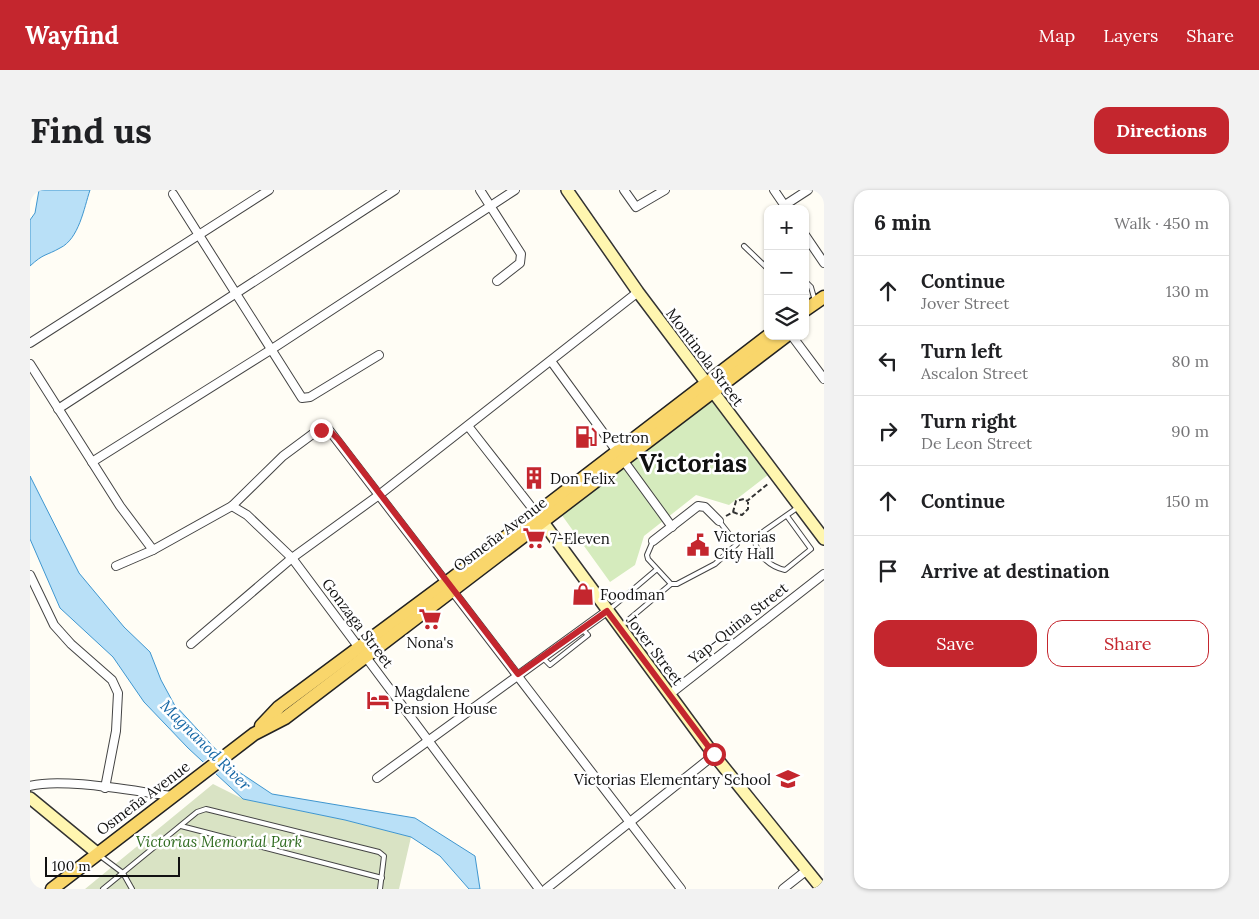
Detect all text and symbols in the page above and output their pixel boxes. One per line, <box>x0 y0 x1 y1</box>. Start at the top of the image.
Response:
text: Wayfind <box>25 20 119 51</box>
text: Map <box>1039 24 1075 47</box>
text: Layers <box>1103 24 1158 47</box>
text: Share <box>1186 24 1234 47</box>
button: Directions <box>1094 107 1229 154</box>
text: Find us <box>30 108 152 153</box>
map controls <box>764 205 809 340</box>
button: + <box>764 205 809 250</box>
text: 6 min <box>874 209 931 236</box>
text: Walk · 450 m <box>1114 213 1209 233</box>
button: − <box>764 250 809 295</box>
text: Continue <box>921 269 1005 293</box>
icon: ahead <box>874 277 902 305</box>
text: 130 m <box>1166 281 1209 301</box>
text: Jover Street <box>921 293 1009 313</box>
button: layers <box>764 295 809 340</box>
street label: Montinola Street <box>662 304 748 410</box>
text: Turn left <box>921 339 1002 363</box>
icon: left <box>874 347 902 375</box>
text: 80 m <box>1172 351 1209 371</box>
text: Ascalon Street <box>921 363 1028 383</box>
text: Turn right <box>921 409 1017 433</box>
icon: right <box>874 417 902 445</box>
route end <box>310 419 333 442</box>
text: 90 m <box>1171 421 1209 441</box>
fuel station icon: Petron <box>573 424 599 450</box>
place label: Petron <box>602 428 649 447</box>
text: De Leon Street <box>921 433 1032 453</box>
district label: Victorias <box>639 447 747 479</box>
building icon: Don Felix <box>521 465 547 491</box>
place label: Don Felix <box>550 469 615 488</box>
icon: ahead <box>874 487 902 515</box>
text: Continue <box>921 489 1005 513</box>
text: 150 m <box>1166 491 1209 511</box>
street label: Osmeña Avenue <box>450 493 550 575</box>
supermarket icon: 7-Eleven <box>521 525 547 551</box>
place label: Victorias City Hall <box>713 527 776 563</box>
place label: 7-Eleven <box>550 529 610 548</box>
public building icon: Victorias City Hall <box>685 532 711 558</box>
icon: arrive <box>874 557 902 585</box>
text: Arrive at destination <box>921 559 1110 583</box>
street label: Gonzaga Street <box>318 574 398 672</box>
street label: Yap-Quina Street <box>684 578 792 668</box>
shop icon: Foodman <box>570 581 596 607</box>
place label: Foodman <box>600 585 665 604</box>
supermarket icon: Nona's <box>417 606 443 632</box>
street label: Jover Street <box>622 610 688 689</box>
button: Save <box>874 620 1037 667</box>
button: Share <box>1047 620 1209 667</box>
place label: Nona's <box>407 633 453 652</box>
place label: Magdalene Pension House <box>394 682 497 718</box>
hotel icon: Magdalene Pension House <box>365 687 391 713</box>
water label: Magnanod River <box>157 696 256 795</box>
route start <box>703 743 726 766</box>
street label: Osmeña Avenue <box>93 757 193 839</box>
school or university icon: Victorias Elementary School <box>775 766 801 792</box>
place label: Victorias Elementary School <box>573 770 771 789</box>
park label: Victorias Memorial Park <box>136 832 302 851</box>
scale bar <box>45 854 180 877</box>
text: 100 m <box>52 857 91 875</box>

